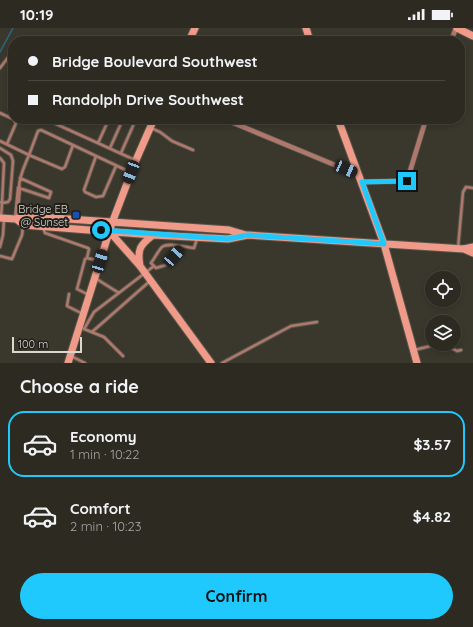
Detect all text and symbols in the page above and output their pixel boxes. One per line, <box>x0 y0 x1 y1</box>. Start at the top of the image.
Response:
text: 10:19 <box>20 5 54 24</box>
text: Bridge Boulevard Southwest <box>52 52 258 71</box>
text: Randolph Drive Southwest <box>52 90 244 109</box>
car <box>121 159 141 185</box>
car <box>333 159 359 179</box>
route end <box>398 172 416 190</box>
place label: Bridge EB @ Sunset <box>18 202 68 229</box>
marker: Bridge EB @ Sunset <box>71 210 81 220</box>
route start <box>92 221 110 239</box>
car <box>162 243 186 269</box>
car <box>91 248 109 274</box>
map controls <box>425 271 461 351</box>
button: locate <box>425 271 461 307</box>
button: layers <box>425 315 461 351</box>
scale bar <box>12 335 82 354</box>
text: 100 m <box>18 337 48 351</box>
text: Choose a ride <box>20 375 139 398</box>
icon: car <box>22 426 58 462</box>
text: Economy <box>70 427 137 446</box>
text: $3.57 <box>413 435 451 454</box>
text: 1 min · 10:22 <box>70 446 140 462</box>
icon: car <box>22 498 58 534</box>
text: Comfort <box>70 499 131 518</box>
text: $4.82 <box>413 507 451 526</box>
text: 2 min · 10:23 <box>70 518 142 534</box>
button: Confirm <box>20 573 453 619</box>

